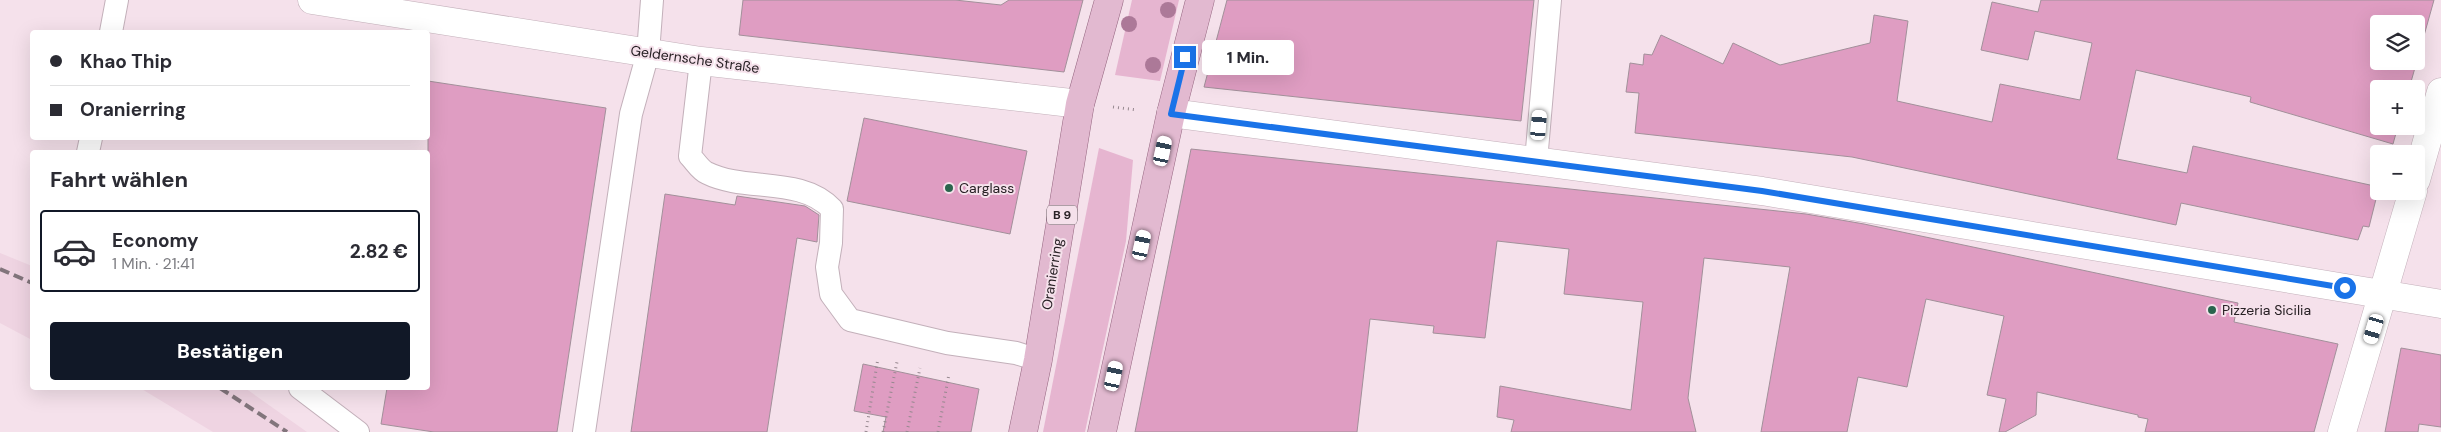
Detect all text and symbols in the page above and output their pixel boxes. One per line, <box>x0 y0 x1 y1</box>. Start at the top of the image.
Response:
map controls <box>2370 15 2425 200</box>
button: layers <box>2370 15 2425 70</box>
callout: 1 Min. <box>1202 40 1295 74</box>
street label: Geldernsche Straße <box>629 41 761 77</box>
route end <box>1174 46 1196 68</box>
text: 1 Min. <box>1227 47 1269 68</box>
text: Khao Thip <box>80 49 172 74</box>
button: + <box>2370 80 2425 135</box>
text: Oranierring <box>80 97 186 122</box>
car <box>1530 109 1547 141</box>
car <box>1152 135 1173 167</box>
button: − <box>2370 145 2425 200</box>
text: Fahrt wählen <box>50 165 188 194</box>
place label: Carglass <box>959 179 1014 197</box>
marker: Carglass <box>943 182 955 194</box>
road number: B 9 <box>1047 206 1077 224</box>
text: Economy <box>112 228 199 253</box>
icon: car <box>52 229 97 274</box>
car <box>1131 229 1152 261</box>
street label: Oranierring <box>1037 237 1067 311</box>
text: 2.82 € <box>350 239 408 264</box>
text: 1 Min. · 21:41 <box>112 253 195 274</box>
route start <box>2334 277 2356 299</box>
place label: Pizzeria Sicilia <box>2222 301 2311 319</box>
marker: Pizzeria Sicilia <box>2206 304 2218 316</box>
car <box>2362 312 2385 346</box>
button: Bestätigen <box>50 322 410 380</box>
car <box>1103 360 1124 392</box>

